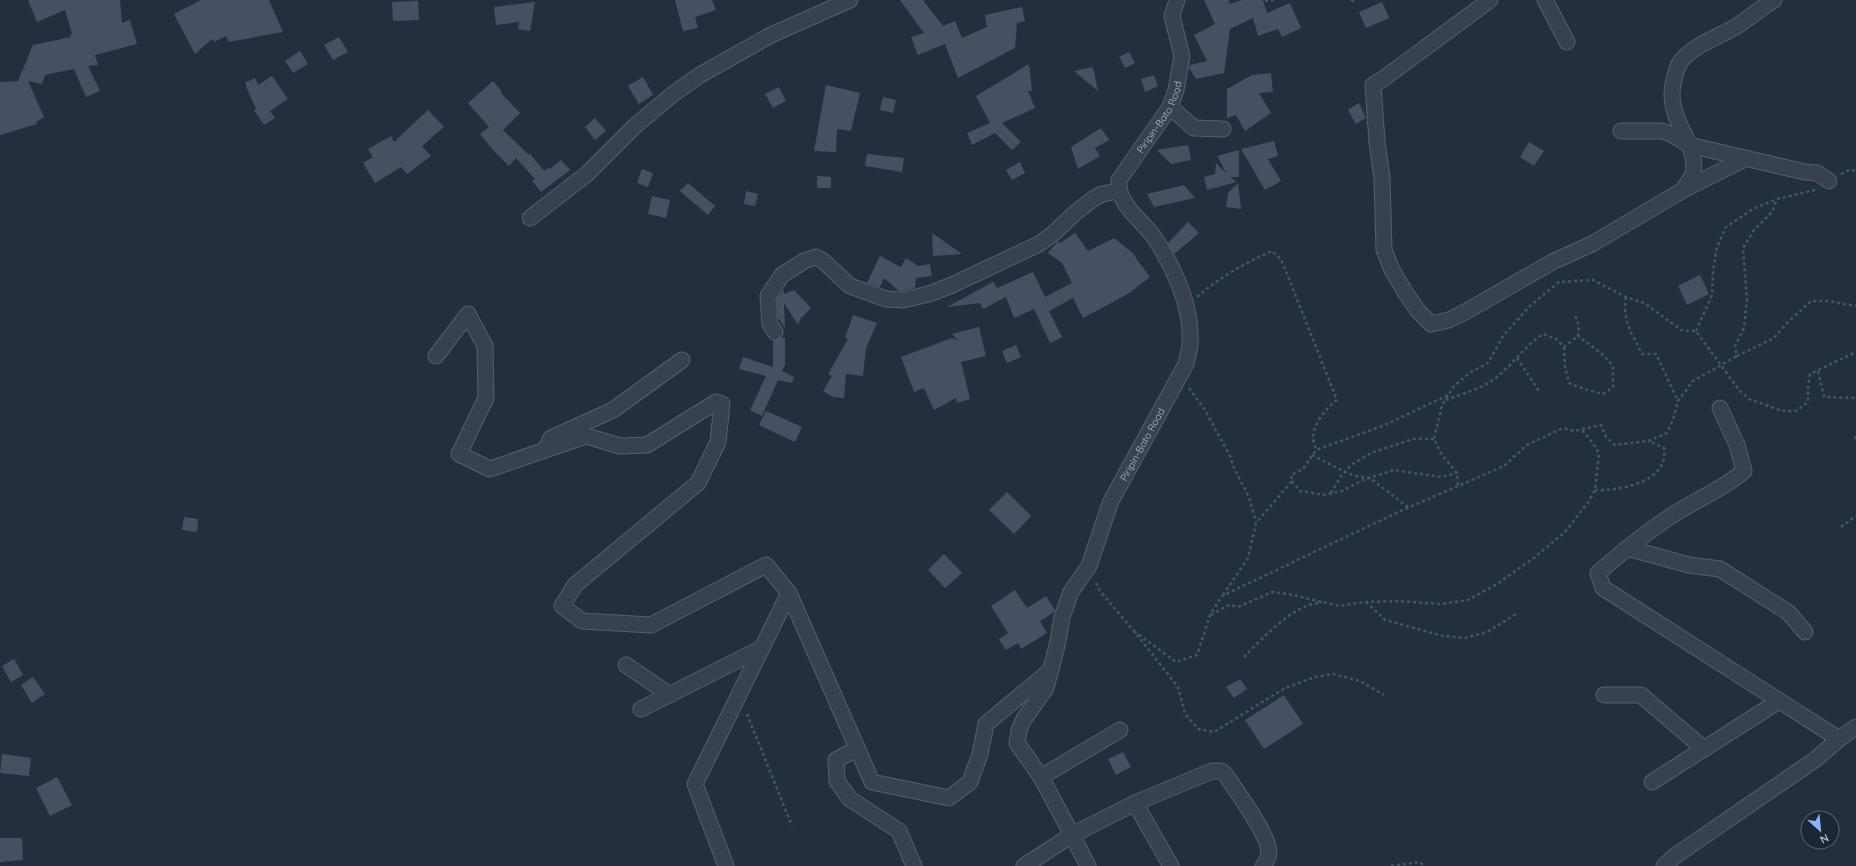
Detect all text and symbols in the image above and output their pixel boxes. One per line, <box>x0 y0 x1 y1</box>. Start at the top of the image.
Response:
street label: Piripin-Bato Road <box>1134 80 1184 156</box>
street label: Piripin-Bato Road <box>1117 406 1168 483</box>
north arrow <box>1800 810 1840 850</box>
text: N <box>1818 831 1831 847</box>

